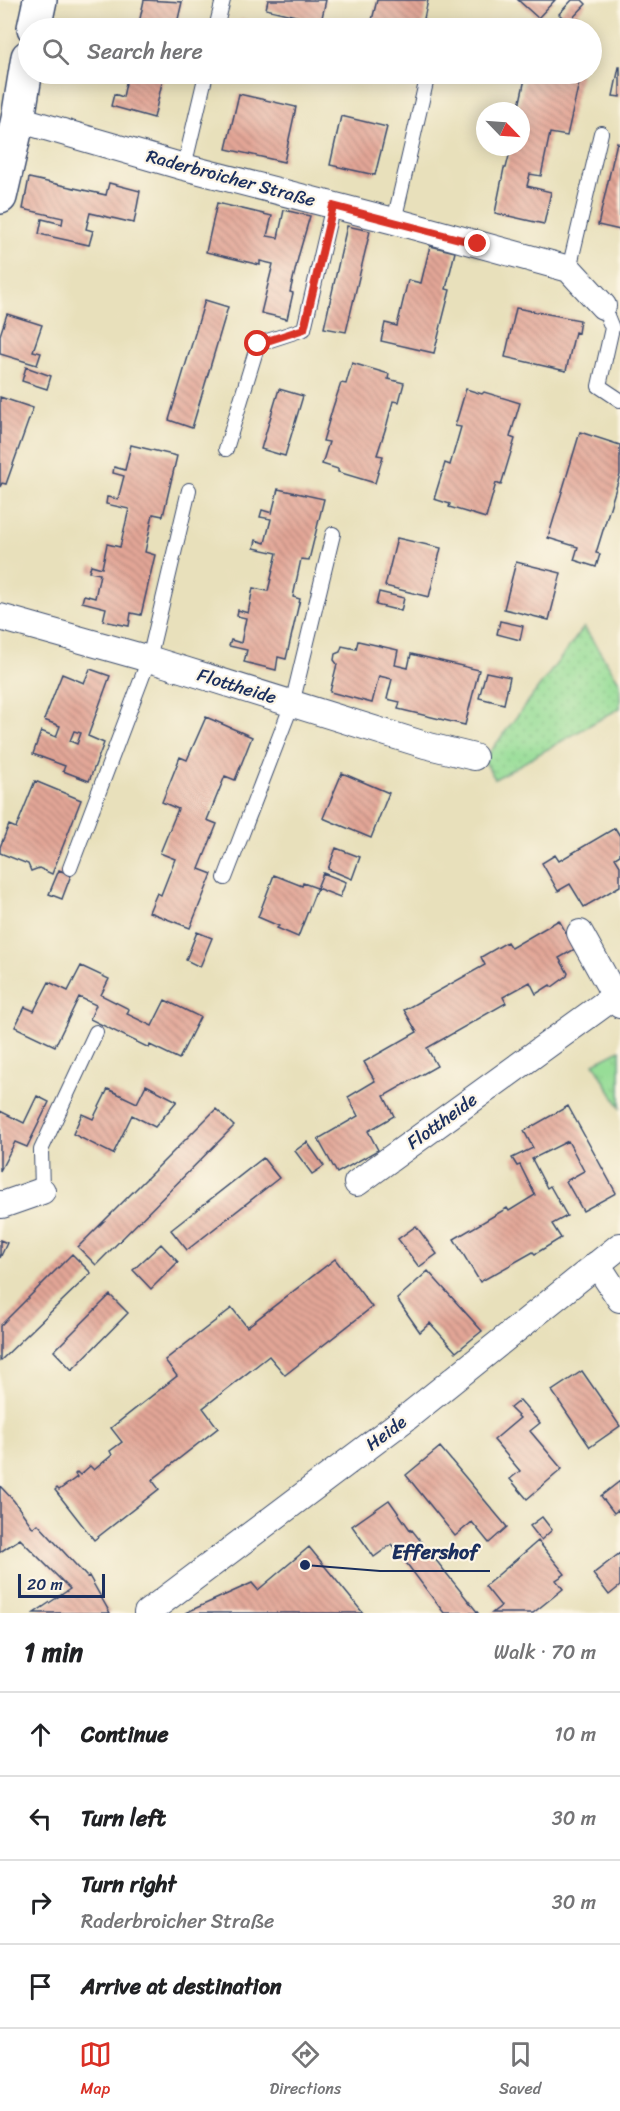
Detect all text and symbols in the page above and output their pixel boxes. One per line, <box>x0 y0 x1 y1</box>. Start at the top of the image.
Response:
search box <box>18 18 602 84</box>
text: Search here <box>87 32 203 71</box>
icon: search <box>39 35 72 68</box>
north arrow <box>476 102 530 156</box>
street label: Raderbroicher Straße <box>143 140 319 216</box>
route end <box>464 230 490 256</box>
route start <box>244 330 270 356</box>
street label: Flottheide <box>193 659 281 713</box>
street label: Flottheide <box>400 1084 484 1158</box>
street label: Heide <box>358 1406 414 1459</box>
callout: Effershof <box>380 1533 490 1571</box>
text: Effershof <box>392 1535 481 1570</box>
text: 20 m <box>27 1570 63 1599</box>
scale bar <box>18 1571 105 1598</box>
text: 1 min <box>24 1629 83 1675</box>
text: Walk · 70 m <box>494 1635 596 1670</box>
text: Continue <box>81 1715 169 1754</box>
text: 10 m <box>554 1717 596 1752</box>
icon: ahead <box>24 1718 57 1751</box>
text: Turn left <box>81 1799 166 1838</box>
text: 30 m <box>552 1801 596 1836</box>
icon: left <box>24 1802 57 1835</box>
text: Turn right <box>81 1865 176 1904</box>
text: 30 m <box>552 1885 596 1920</box>
icon: right <box>24 1886 57 1919</box>
text: Raderbroicher Straße <box>81 1904 274 1939</box>
text: Arrive at destination <box>81 1967 282 2006</box>
icon: arrive <box>24 1970 57 2003</box>
tab: Map <box>79 2038 112 2103</box>
tab: Directions <box>270 2038 341 2103</box>
tab: Saved <box>499 2038 541 2103</box>

